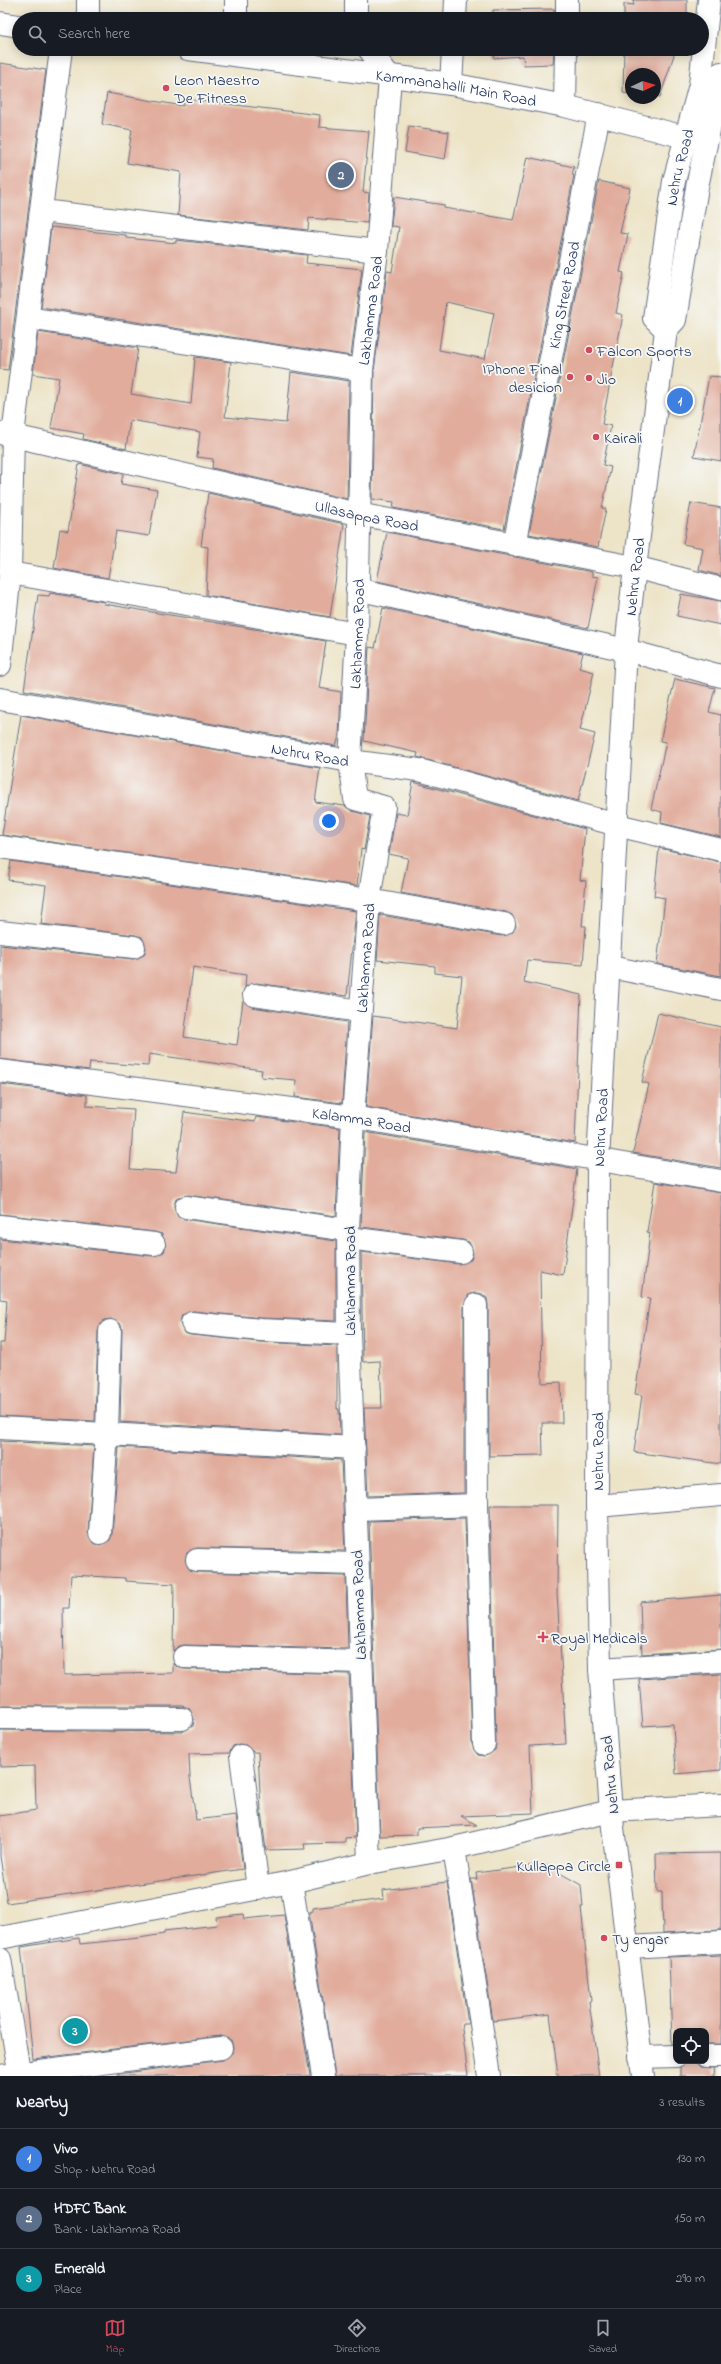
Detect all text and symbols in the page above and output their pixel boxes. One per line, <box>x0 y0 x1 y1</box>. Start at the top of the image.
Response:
search box <box>12 12 709 56</box>
icon: search <box>26 23 48 45</box>
text: Search here <box>58 23 130 45</box>
street label: Kammanahalli Main Road <box>374 64 538 114</box>
north arrow <box>625 68 661 104</box>
place label: Leon Maestro De Fitness <box>173 69 260 111</box>
marker: Leon Maestro De Fitness <box>161 83 171 93</box>
street label: Nehru Road <box>661 126 702 207</box>
pin: 2 <box>328 160 354 190</box>
street label: King Street Road <box>543 239 588 351</box>
street label: Lakhamma Road <box>353 255 390 367</box>
place label: Falcon Sports <box>596 340 692 364</box>
marker: Falcon Sports <box>584 345 594 355</box>
place label: IPhone Final desicion <box>482 358 562 400</box>
place label: Jio <box>597 368 616 392</box>
marker: IPhone Final desicion <box>565 372 575 382</box>
marker: Jio <box>584 373 594 383</box>
pin: 1 <box>667 386 693 416</box>
place label: Kairali <box>604 427 643 451</box>
marker: Kairali <box>591 432 601 442</box>
street label: Ullasappa Road <box>312 495 421 539</box>
street label: Nehru Road <box>620 536 653 617</box>
street label: Lakhamma Road <box>344 579 372 690</box>
street label: Nehru Road <box>269 737 351 775</box>
your location <box>319 811 339 831</box>
street label: Lakhamma Road <box>351 902 383 1014</box>
street label: Nehru Road <box>588 1088 616 1167</box>
street label: Kalamma Road <box>311 1102 413 1141</box>
street label: Lakhamma Road <box>339 1226 363 1336</box>
street label: Nehru Road <box>587 1412 611 1491</box>
street label: Lakhamma Road <box>346 1549 374 1660</box>
place label: Royal Medicals <box>551 1627 648 1651</box>
marker: Royal Medicals <box>538 1632 548 1642</box>
street label: Nehru Road <box>596 1735 626 1815</box>
place label: Kullappa Circle <box>516 1855 612 1879</box>
marker: Kullappa Circle <box>614 1860 624 1870</box>
place label: Ty engar <box>612 1928 669 1952</box>
marker: Ty engar <box>599 1933 609 1943</box>
pin: 3 <box>62 2016 88 2046</box>
map controls <box>673 2028 709 2064</box>
button: locate <box>673 2028 709 2064</box>
text: Nearby <box>16 2090 68 2115</box>
text: 3 results <box>659 2093 705 2112</box>
text: Vivo <box>54 2138 78 2160</box>
text: 1 <box>27 2149 31 2168</box>
text: 130 m <box>677 2149 705 2168</box>
text: Shop · Nehru Road <box>54 2160 155 2179</box>
text: HDFC Bank <box>54 2198 126 2220</box>
text: 2 <box>26 2209 32 2228</box>
text: 150 m <box>674 2209 705 2228</box>
text: Bank · Lakhamma Road <box>54 2220 181 2239</box>
text: Emerald <box>54 2258 105 2280</box>
text: 3 <box>26 2269 32 2288</box>
text: 290 m <box>676 2269 705 2288</box>
text: Place <box>54 2280 82 2299</box>
tab: Map <box>104 2317 126 2357</box>
tab: Directions <box>334 2317 380 2357</box>
tab: Saved <box>588 2317 617 2357</box>

